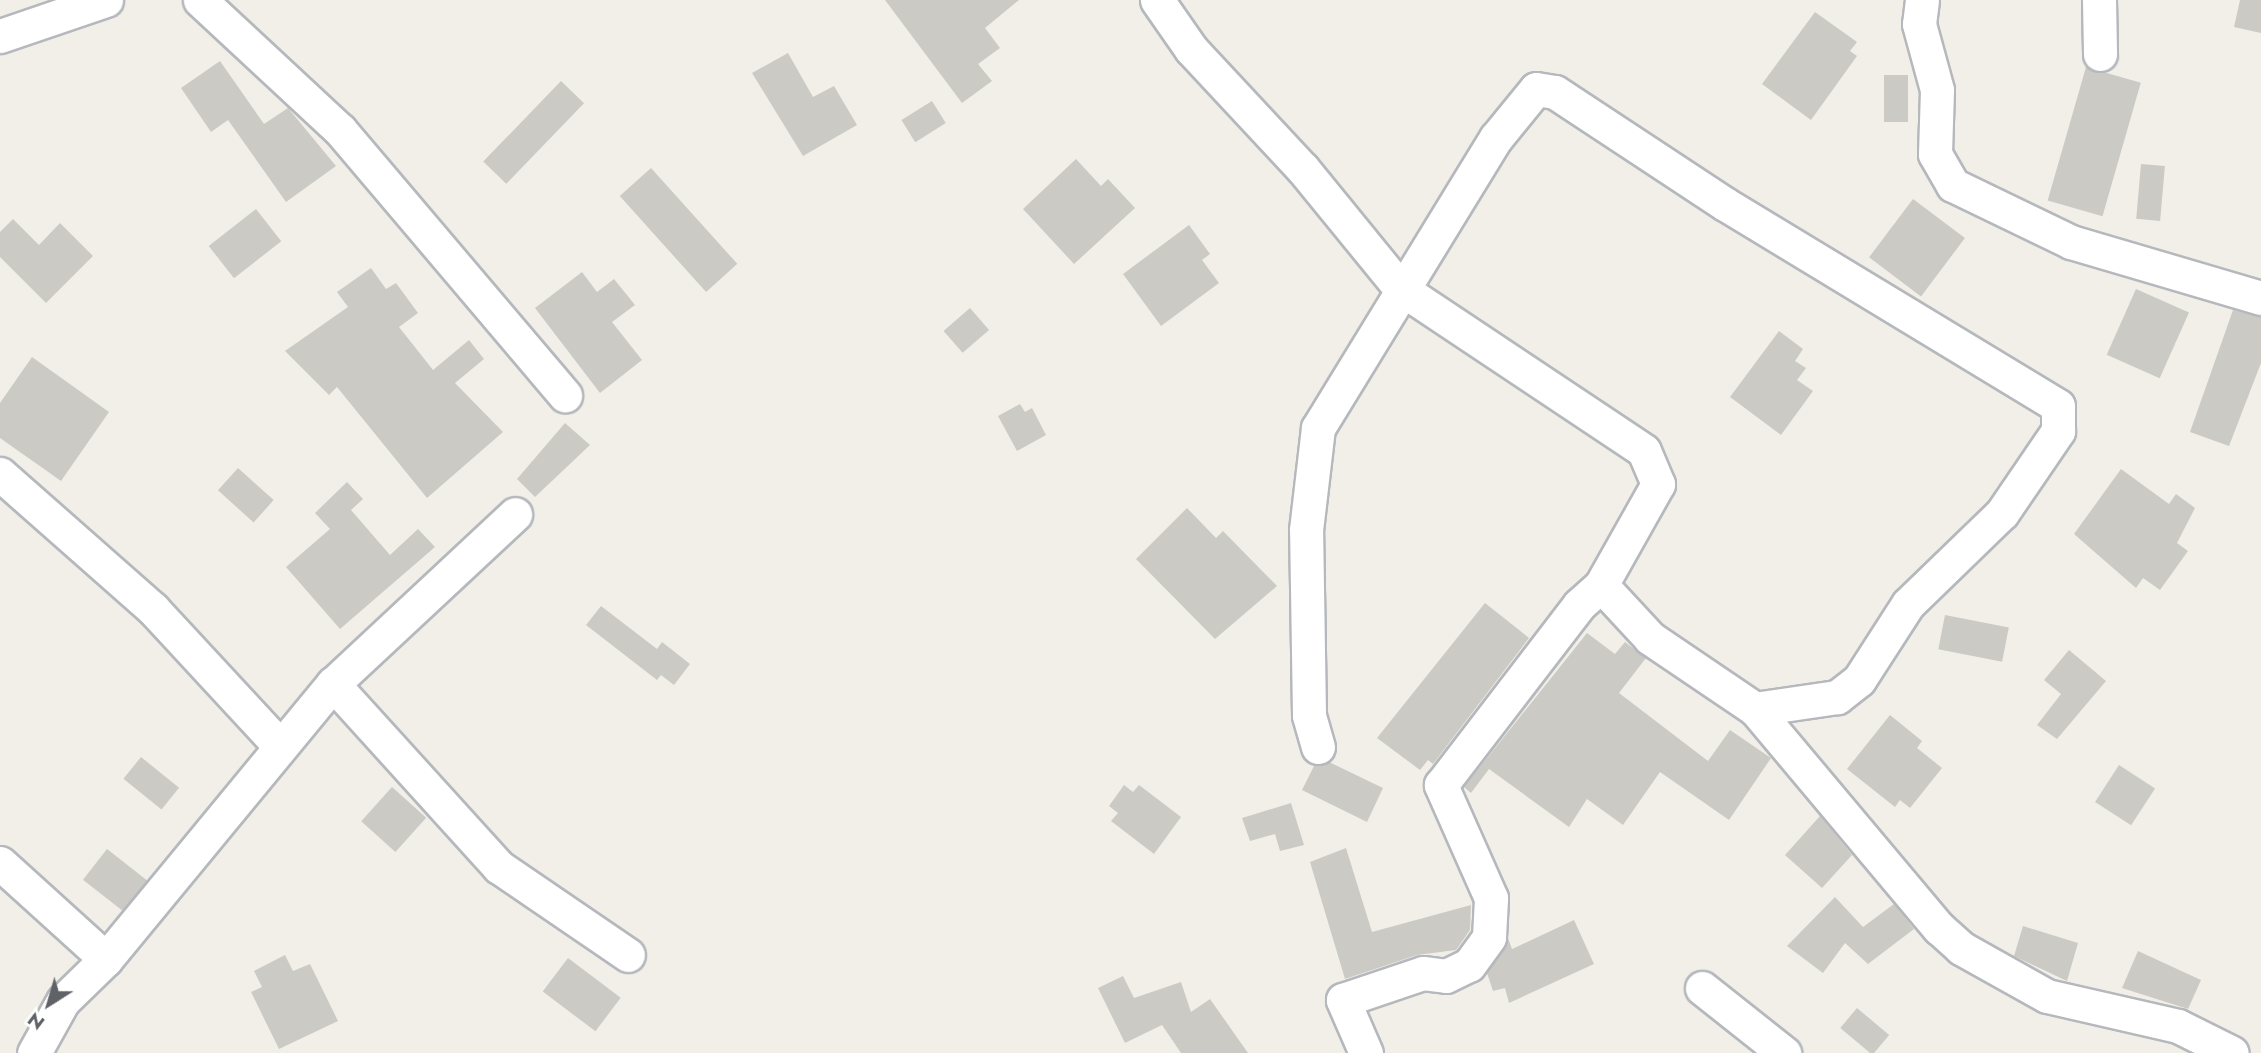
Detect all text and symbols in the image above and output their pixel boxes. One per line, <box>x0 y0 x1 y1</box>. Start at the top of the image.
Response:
north arrow <box>14 969 84 1039</box>
text: N <box>22 1006 50 1036</box>

